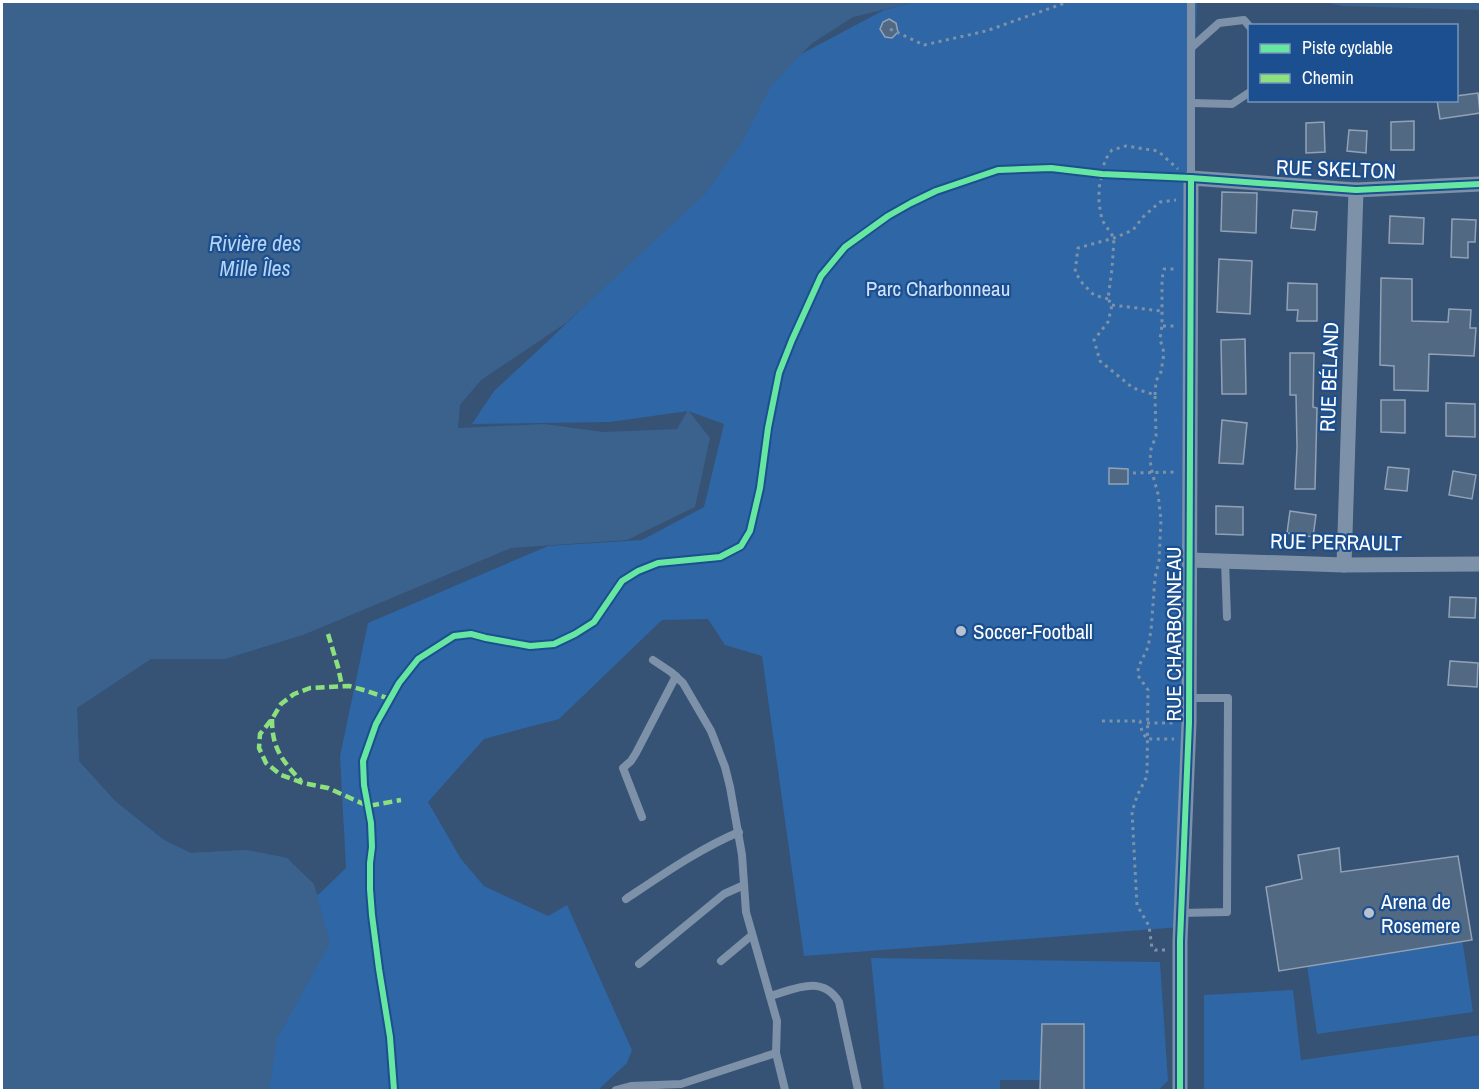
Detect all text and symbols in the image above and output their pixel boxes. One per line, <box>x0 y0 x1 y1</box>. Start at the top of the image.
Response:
legend <box>1248 24 1458 102</box>
text: Piste cyclable <box>1302 35 1393 60</box>
text: Chemin <box>1302 65 1354 90</box>
street label: RUE SKELTON <box>1276 152 1396 186</box>
water label: Rivière des Mille Îles <box>209 228 301 283</box>
park label: Parc Charbonneau <box>866 274 1010 303</box>
street label: RUE BÉLAND <box>1313 322 1345 432</box>
street label: RUE PERRAULT <box>1270 526 1403 558</box>
street label: RUE CHARBONNEAU <box>1159 546 1188 722</box>
place label: Soccer-Football <box>973 617 1093 646</box>
marker: Soccer-Football <box>954 624 968 638</box>
place label: Arena de Rosemere <box>1380 887 1460 940</box>
marker: Arena de Rosemere <box>1362 906 1376 920</box>

